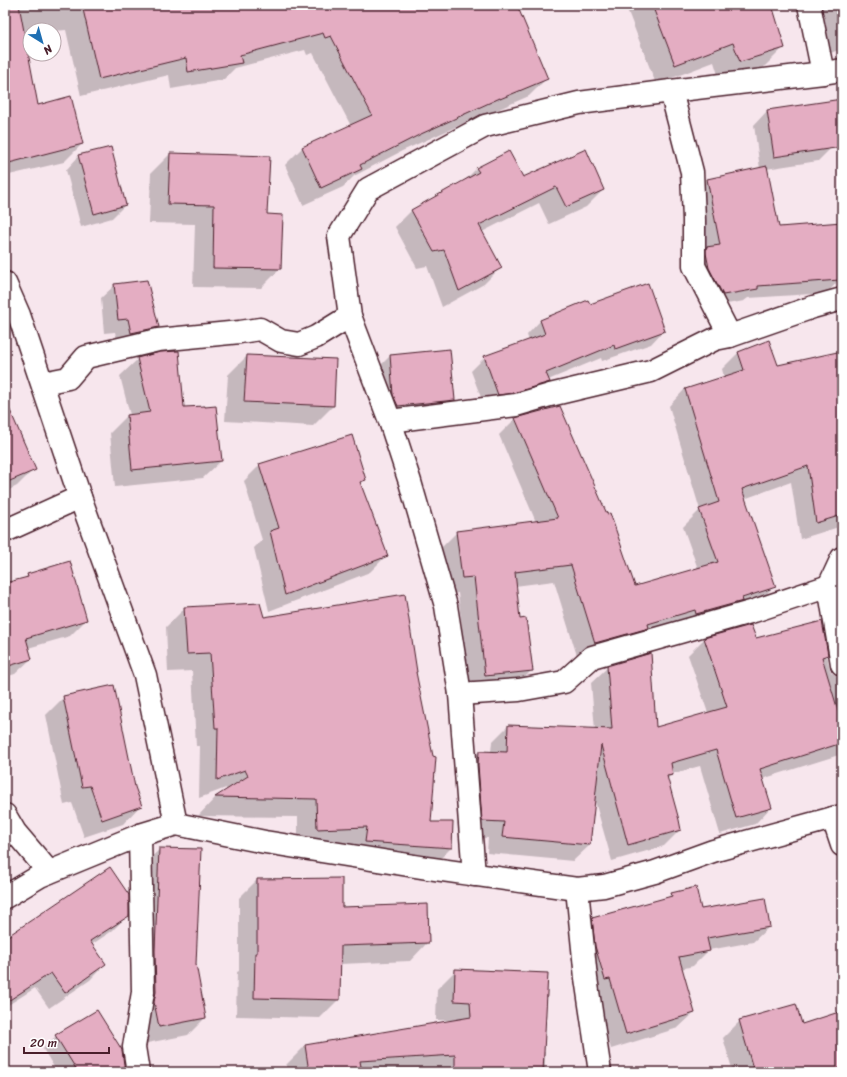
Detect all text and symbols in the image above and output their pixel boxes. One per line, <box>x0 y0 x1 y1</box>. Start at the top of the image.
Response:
north arrow <box>22 22 62 62</box>
text: N <box>39 39 57 60</box>
scale bar <box>24 1029 109 1055</box>
text: 20 m <box>30 1032 57 1054</box>

